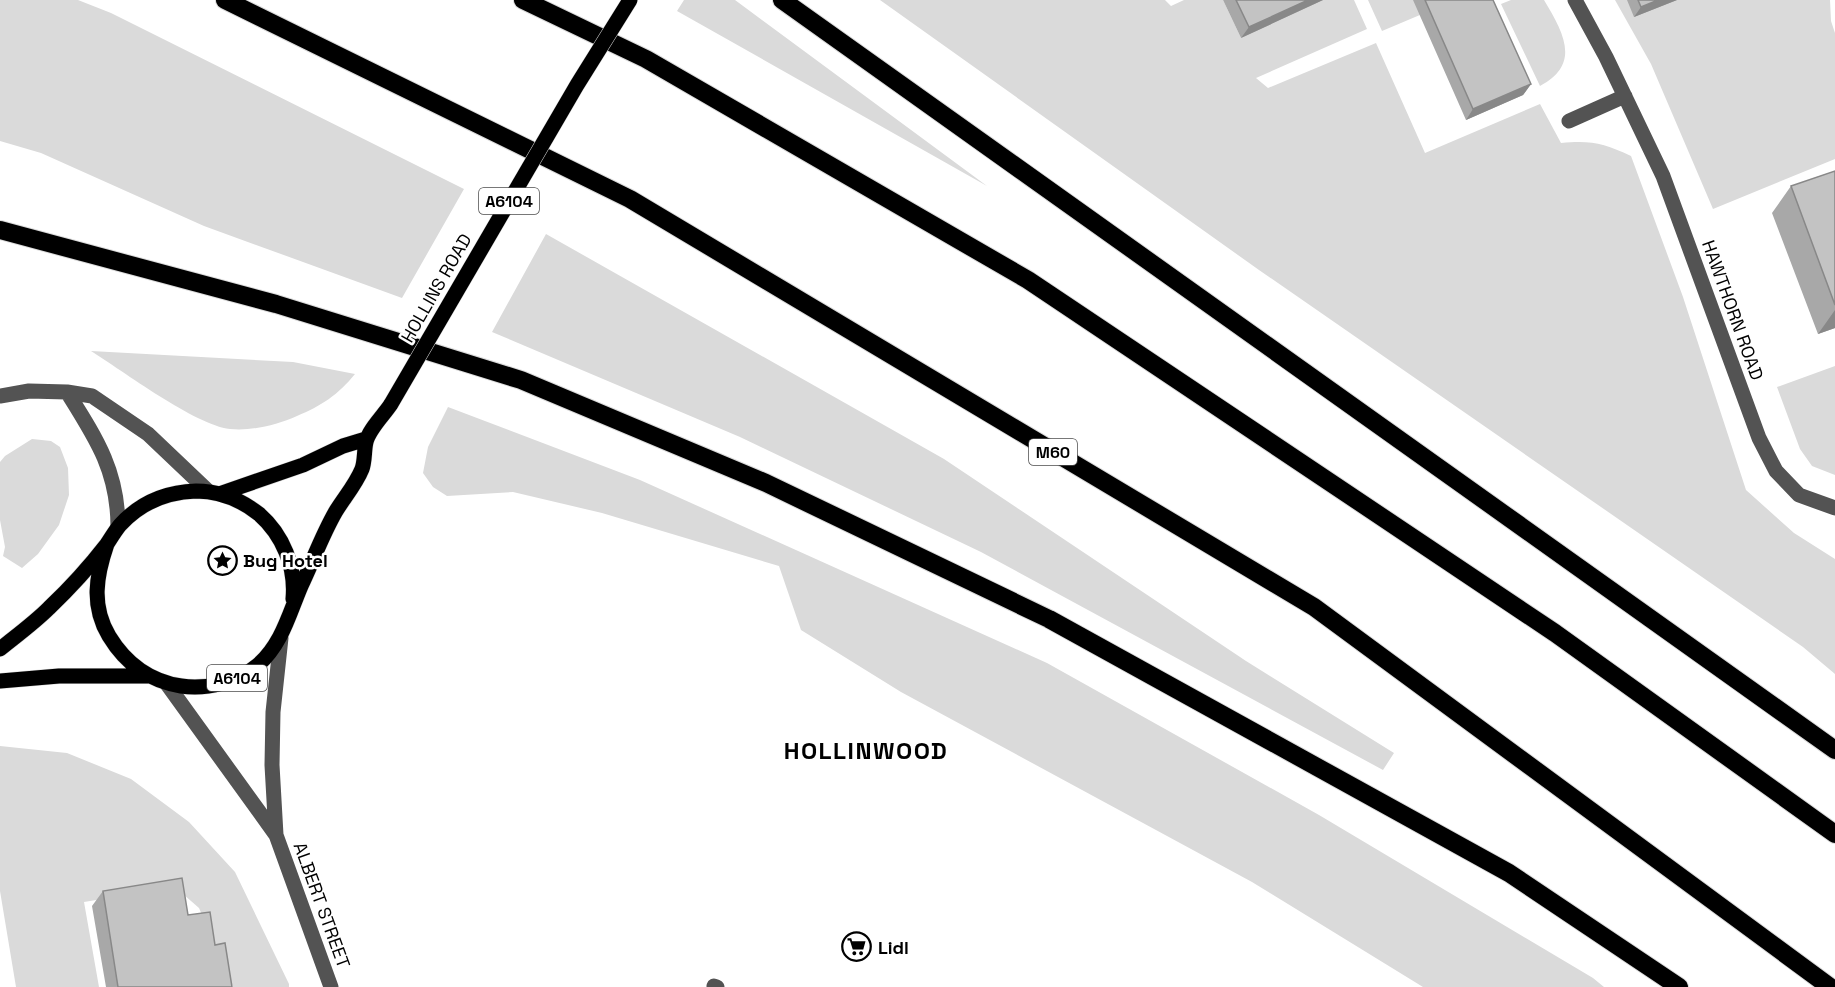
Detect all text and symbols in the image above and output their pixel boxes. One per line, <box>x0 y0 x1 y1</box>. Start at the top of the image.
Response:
road number: A6104 <box>479 188 539 214</box>
street label: HOLLINS ROAD <box>396 229 476 347</box>
street label: HAWTHORN ROAD <box>1697 237 1769 383</box>
road number: M60 <box>1029 439 1077 465</box>
place icon: Bug Hotel <box>206 544 238 576</box>
place label: Bug Hotel <box>243 549 328 572</box>
road number: A6104 <box>207 665 267 691</box>
district label: HOLLINWOOD <box>784 735 948 766</box>
street label: ALBERT STREET <box>289 839 356 972</box>
supermarket icon: Lidl <box>841 931 873 963</box>
place label: Lidl <box>878 936 909 959</box>

